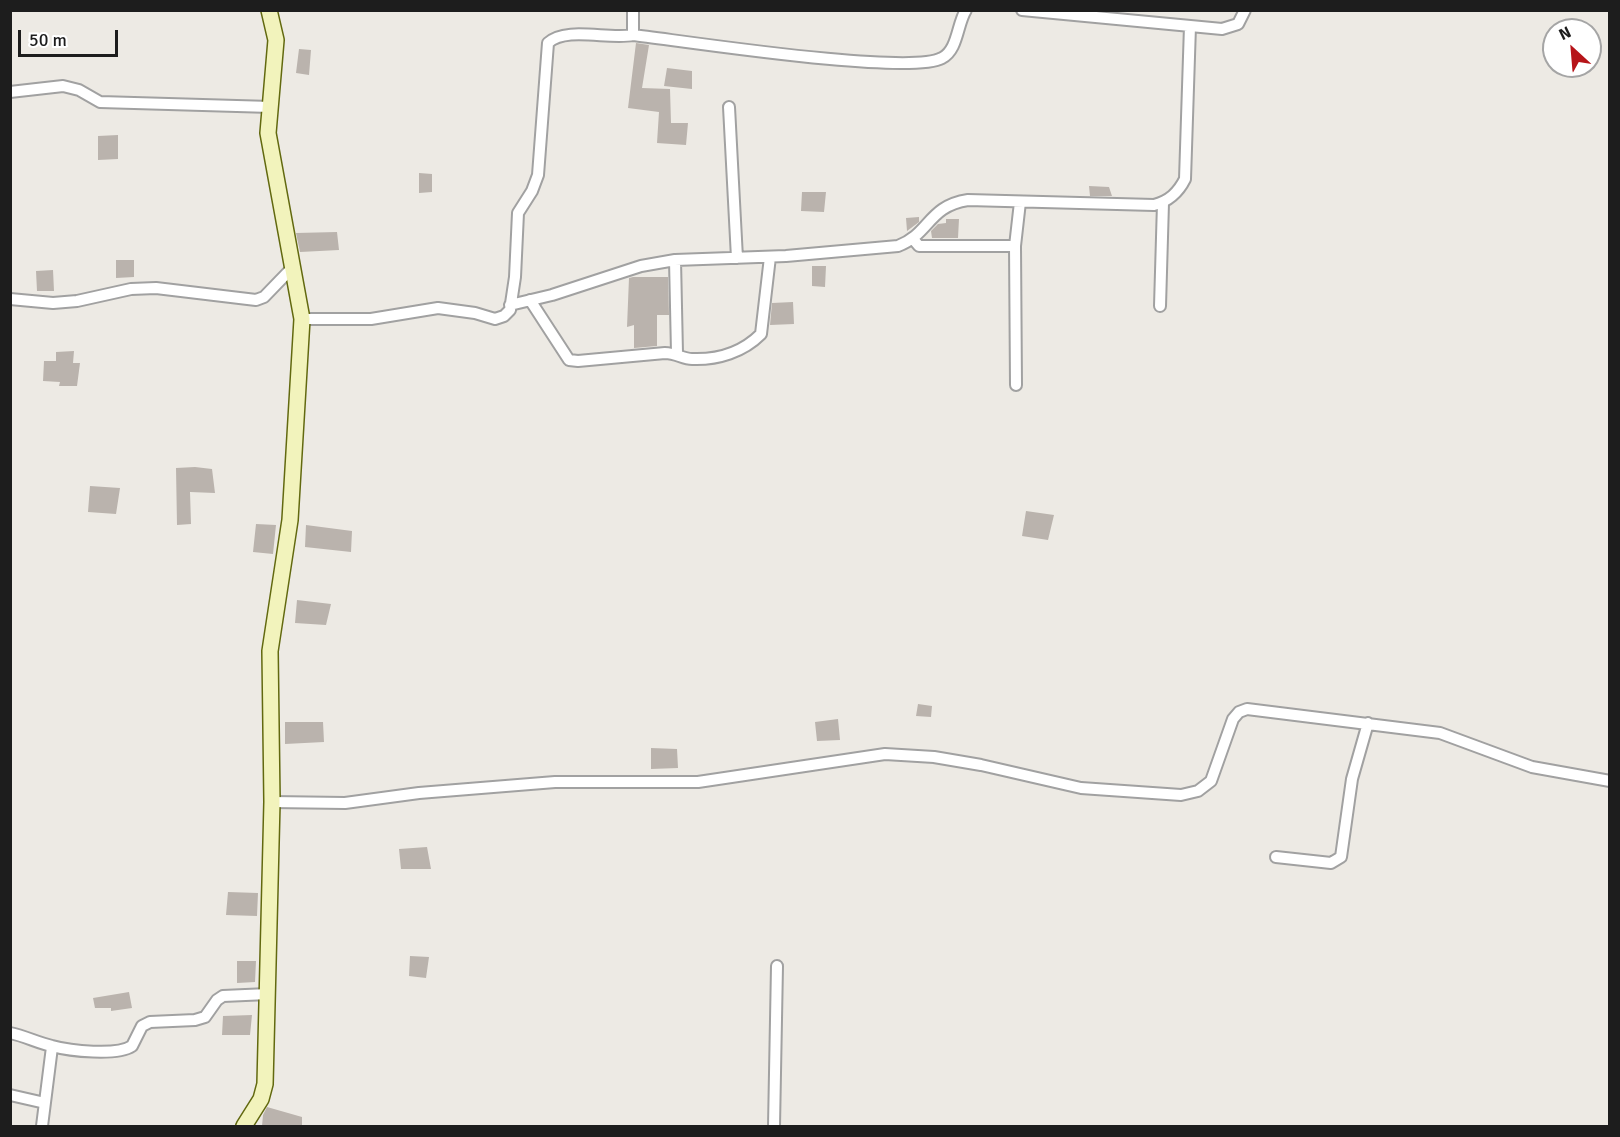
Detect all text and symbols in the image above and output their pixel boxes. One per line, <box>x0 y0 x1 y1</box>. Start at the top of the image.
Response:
scale bar <box>21 18 122 56</box>
north arrow <box>1542 18 1602 78</box>
text: N <box>1556 22 1574 45</box>
text: 50 m <box>29 29 67 51</box>

